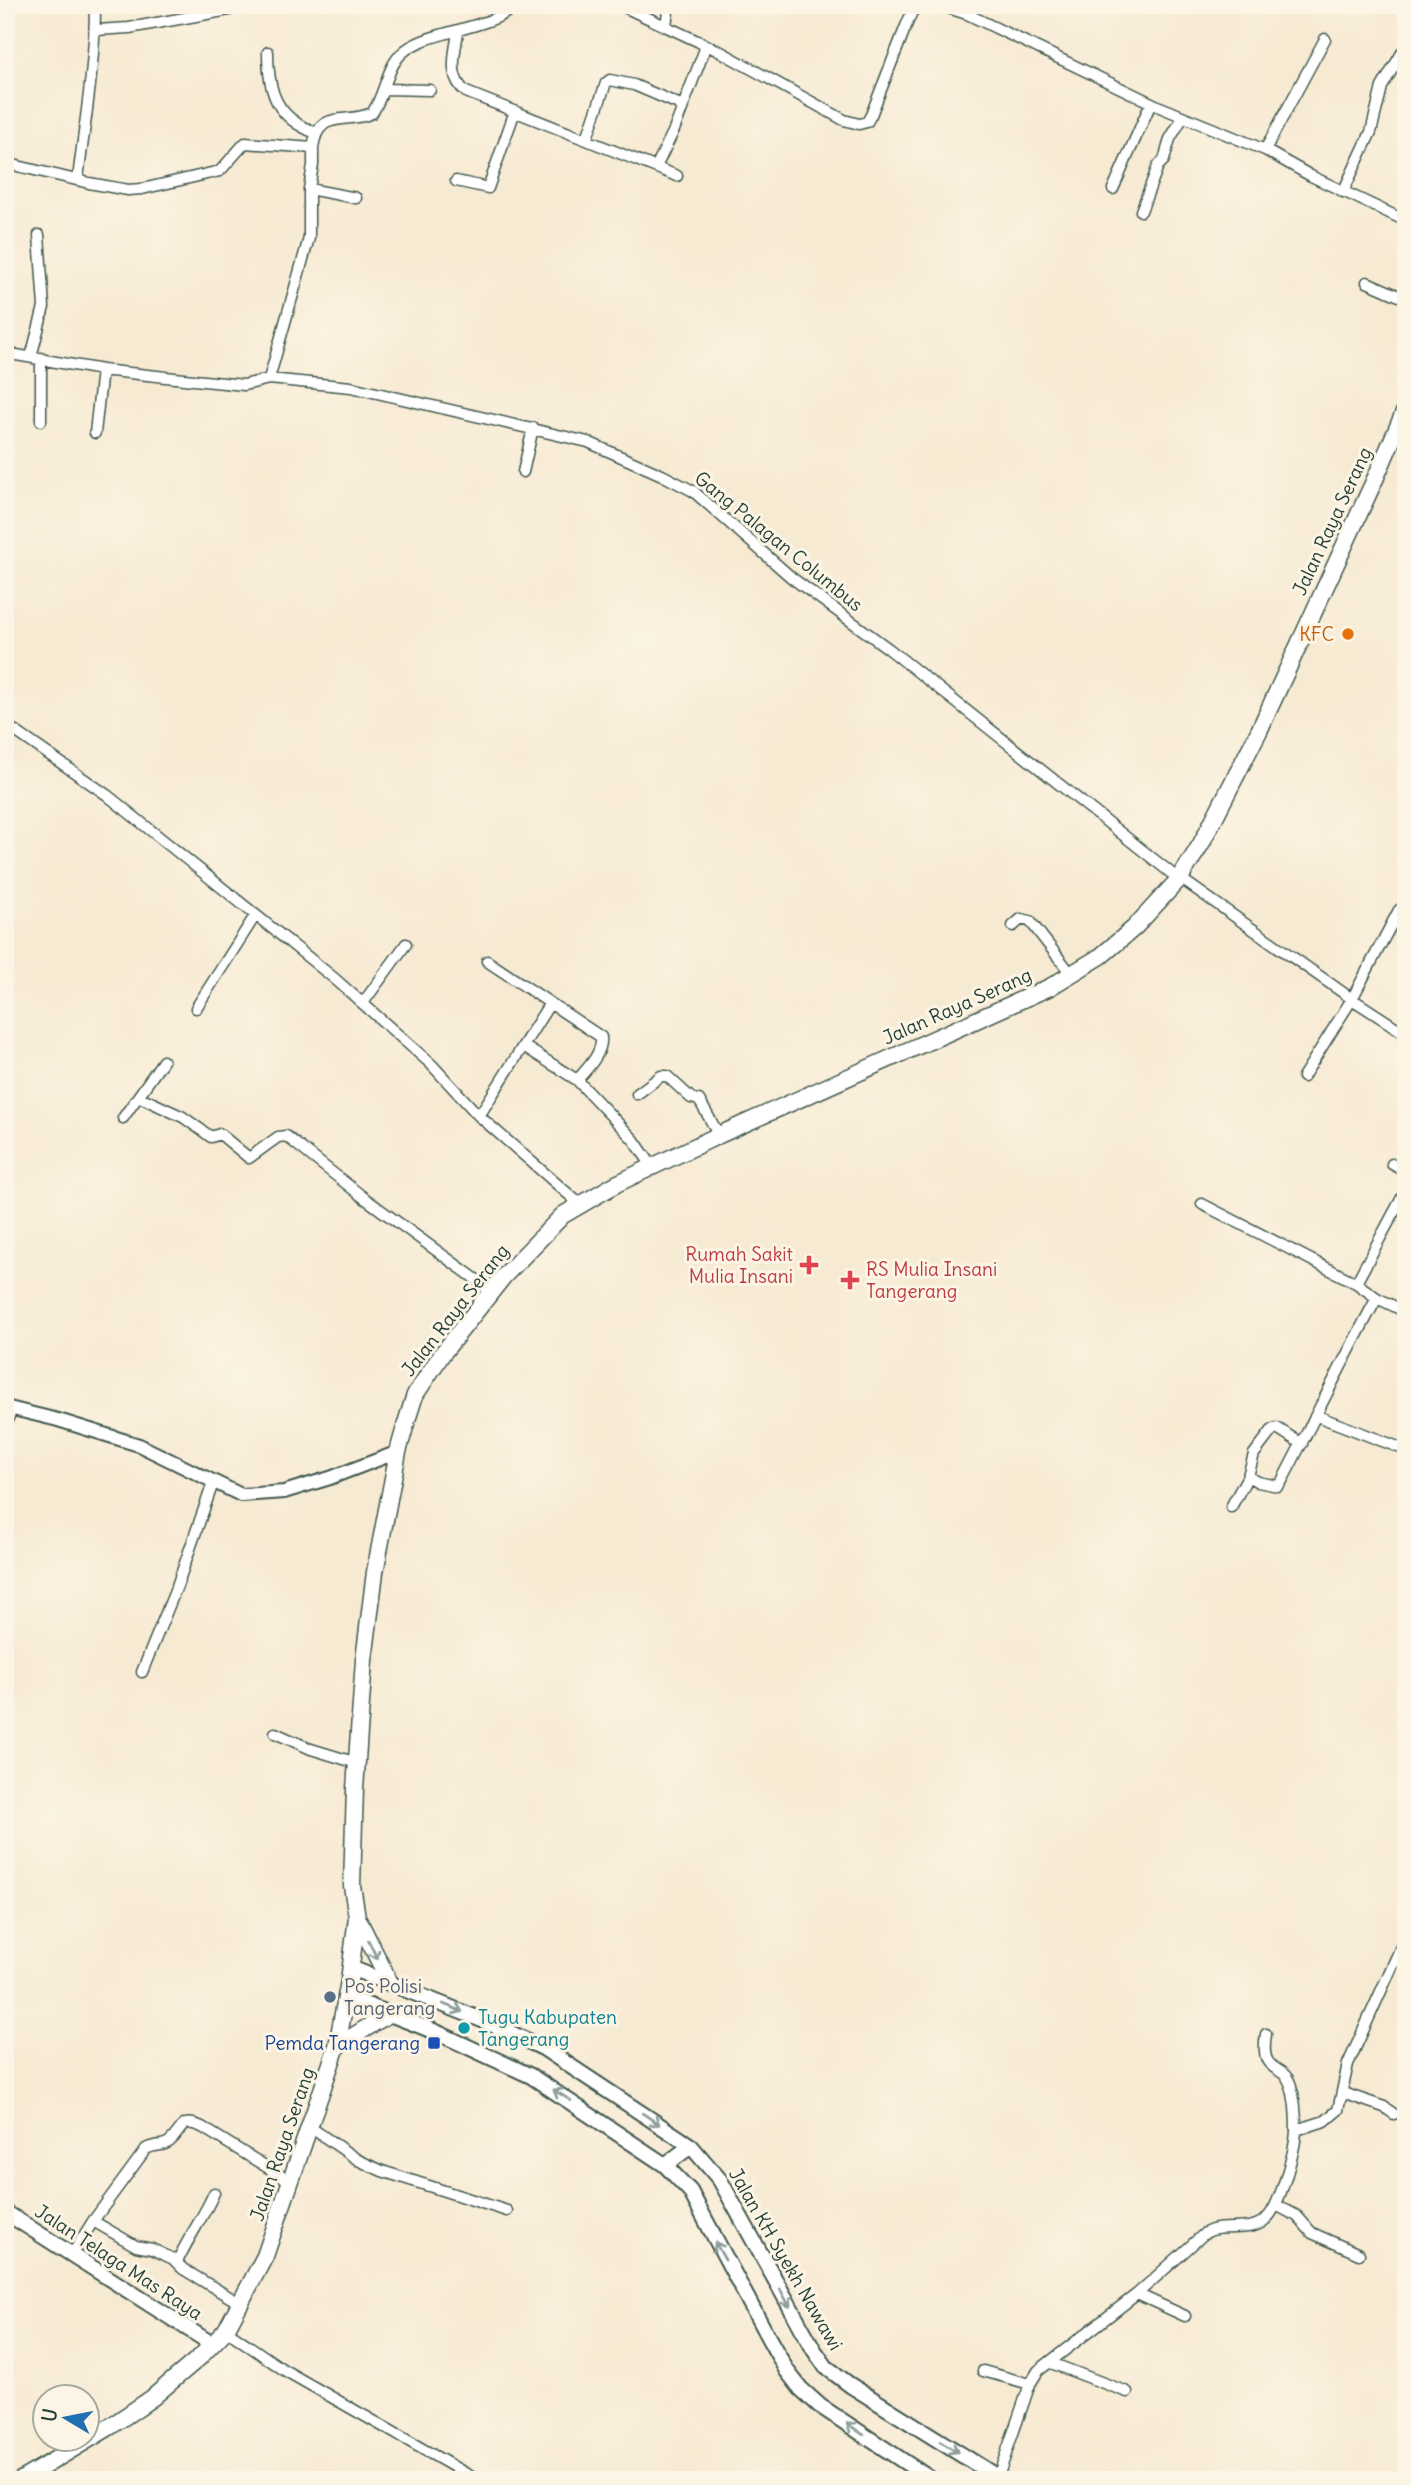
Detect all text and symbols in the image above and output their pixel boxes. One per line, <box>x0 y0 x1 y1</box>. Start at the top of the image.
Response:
street label: Jalan Raya Serang <box>1287 443 1377 599</box>
street label: Gang Palagan Columbus <box>690 466 868 616</box>
place label: KFC <box>1299 622 1334 646</box>
marker: KFC <box>1340 626 1356 642</box>
street label: Jalan Raya Serang <box>879 962 1035 1050</box>
street label: Jalan Raya Serang <box>396 1239 514 1381</box>
place label: Rumah Sakit Mulia Insani <box>685 1242 793 1288</box>
marker: Rumah Sakit Mulia Insani <box>799 1255 819 1275</box>
place label: RS Mulia Insani Tangerang <box>866 1257 997 1303</box>
marker: RS Mulia Insani Tangerang <box>840 1270 860 1290</box>
one-way arrow <box>367 1939 381 1960</box>
place label: Pos Polisi Tangerang <box>344 1974 435 2020</box>
marker: Pos Polisi Tangerang <box>322 1989 338 2005</box>
one-way arrow <box>442 2002 464 2015</box>
place label: Tugu Kabupaten Tangerang <box>478 2005 617 2051</box>
marker: Tugu Kabupaten Tangerang <box>456 2020 472 2036</box>
place label: Pemda Tangerang <box>264 2031 420 2055</box>
marker: Pemda Tangerang <box>426 2035 442 2051</box>
street label: Jalan Raya Serang <box>244 2064 320 2224</box>
one-way arrow <box>553 2088 572 2103</box>
one-way arrow <box>641 2112 660 2126</box>
street label: Jalan KH Syekh Nawawi <box>724 2164 848 2354</box>
street label: Jalan Telaga Mas Raya <box>31 2199 207 2325</box>
one-way arrow <box>713 2241 727 2261</box>
one-way arrow <box>779 2287 792 2308</box>
north arrow <box>32 2384 102 2454</box>
text: U <box>36 2407 62 2424</box>
one-way arrow <box>845 2422 865 2436</box>
one-way arrow <box>939 2441 959 2455</box>

